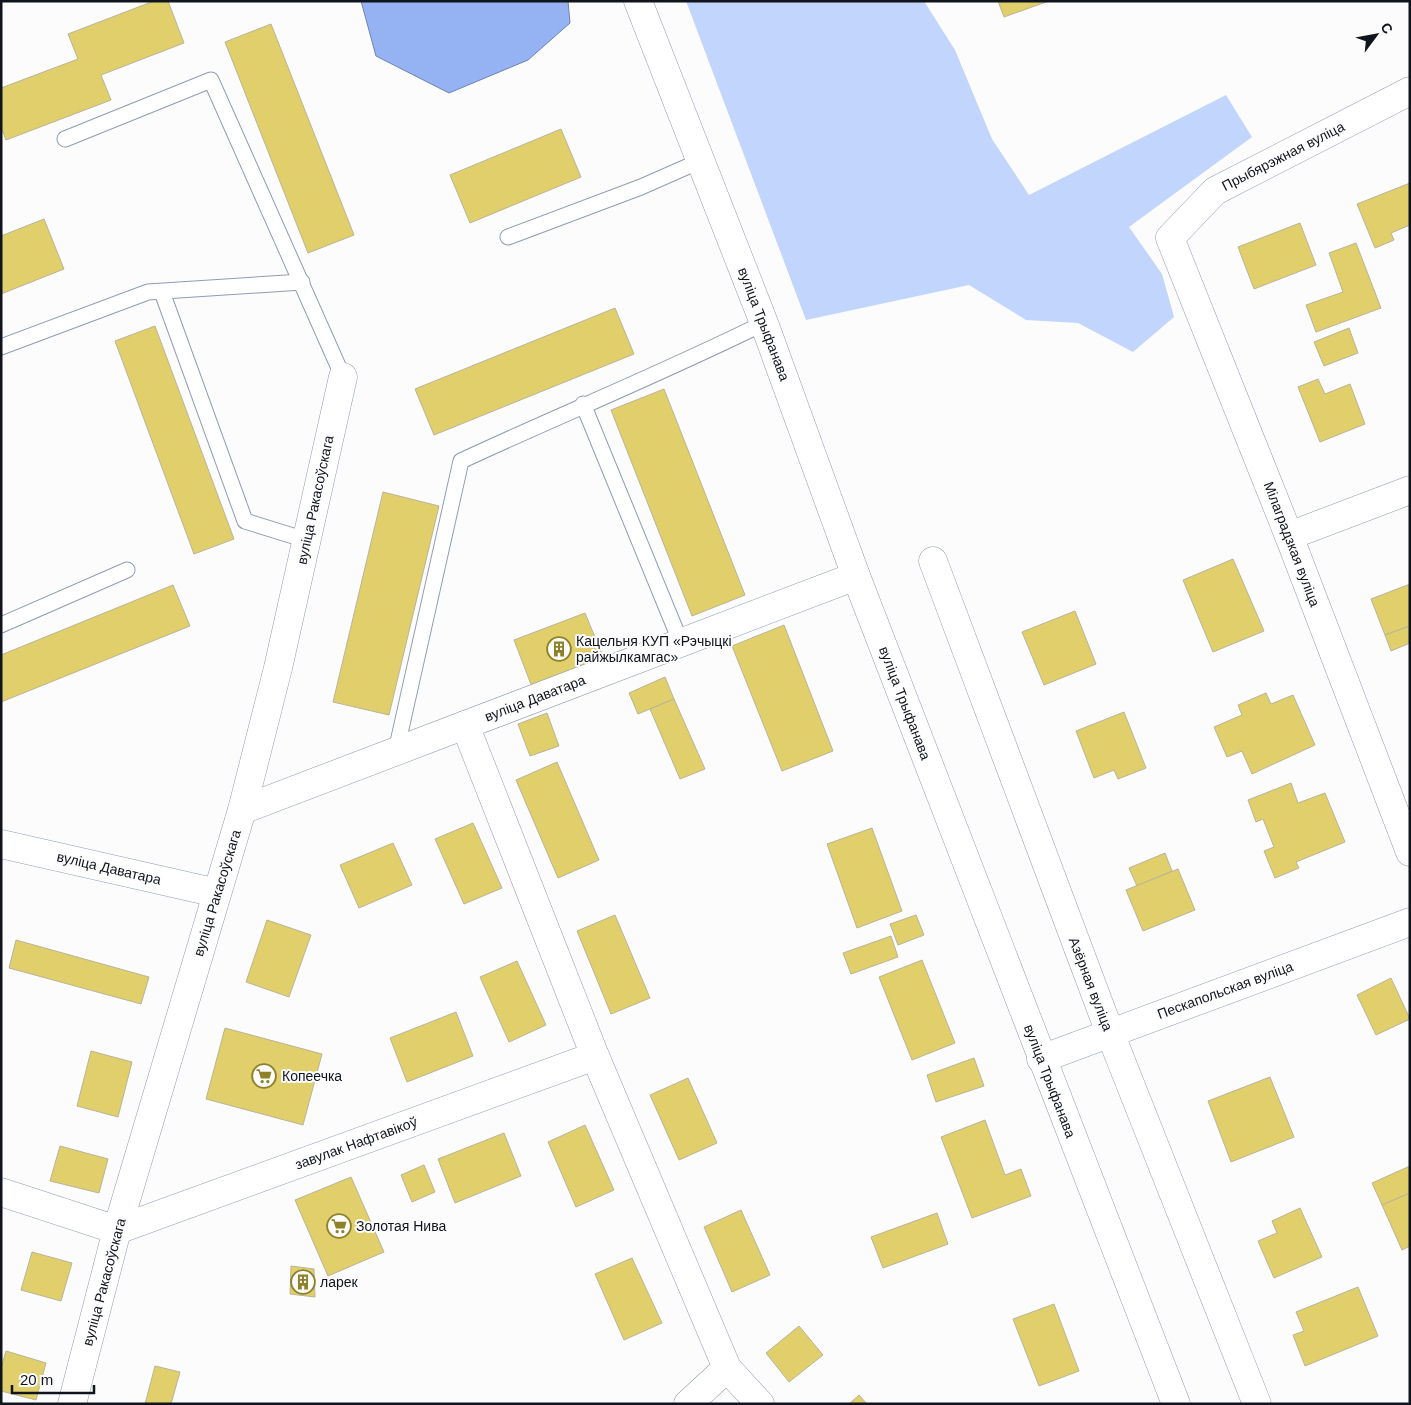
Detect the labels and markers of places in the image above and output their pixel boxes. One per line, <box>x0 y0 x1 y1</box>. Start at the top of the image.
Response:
place label: Кацельня КУП «Рэчыцкі райжылкамгас» <box>576 633 732 665</box>
building icon: Кацельня КУП «Рэчыцкі райжылкамгас» <box>546 636 572 662</box>
supermarket icon: Копеечка <box>251 1063 277 1089</box>
place label: Копеечка <box>282 1068 342 1084</box>
supermarket icon: Золотая Нива <box>326 1213 352 1239</box>
place label: Золотая Нива <box>356 1218 446 1234</box>
building icon: ларек <box>290 1269 316 1295</box>
place label: ларек <box>320 1274 359 1290</box>

